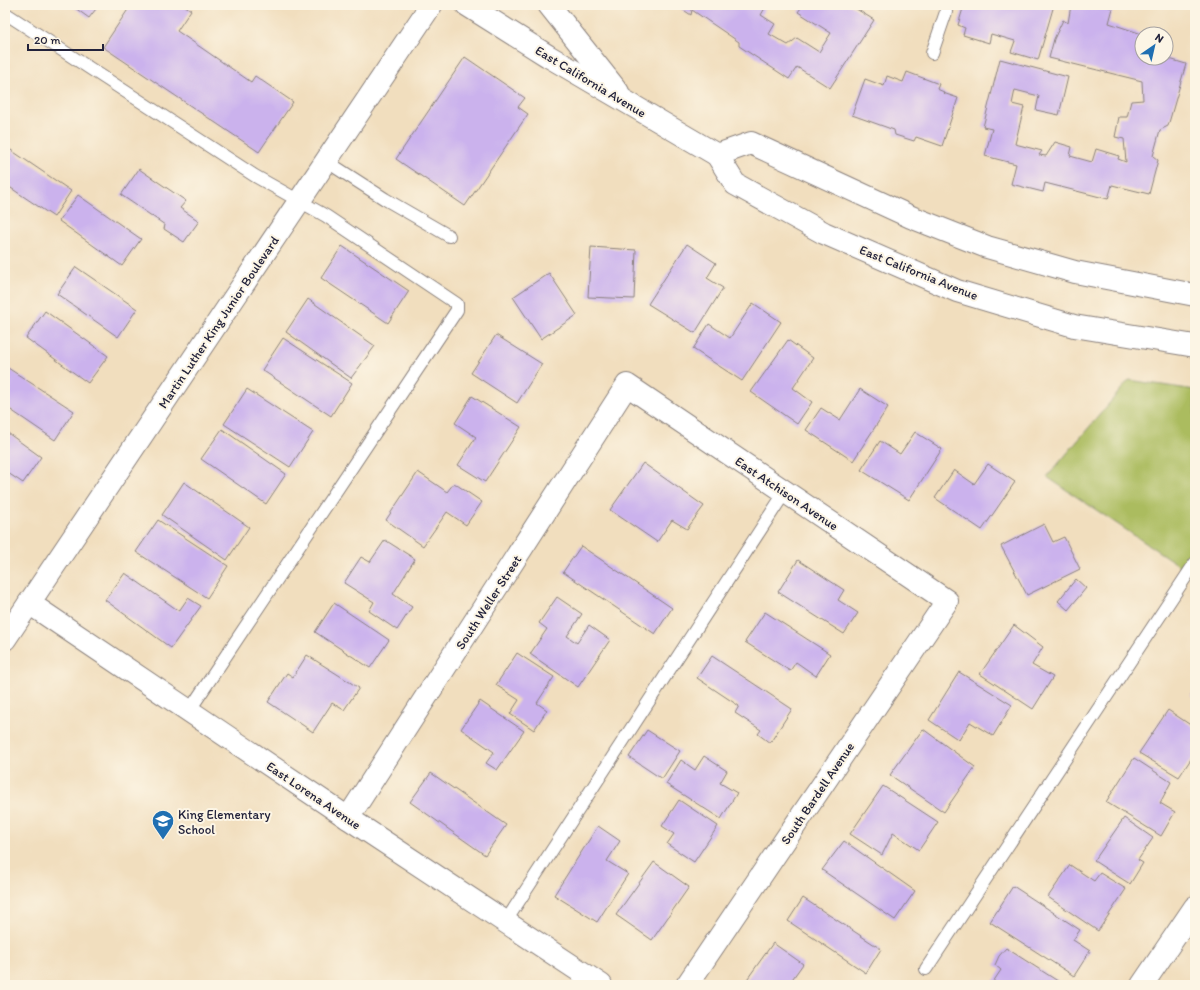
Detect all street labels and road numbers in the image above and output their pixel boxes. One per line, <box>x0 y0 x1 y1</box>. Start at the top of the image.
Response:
street label: East California Avenue <box>533 42 649 120</box>
street label: Martin Luther King Junior Boulevard <box>155 233 282 411</box>
street label: East California Avenue <box>857 242 980 303</box>
street label: East Atchison Avenue <box>732 453 841 533</box>
street label: South Weller Street <box>452 552 524 652</box>
street label: South Bardell Avenue <box>778 739 857 847</box>
street label: East Lorena Avenue <box>264 758 364 833</box>

